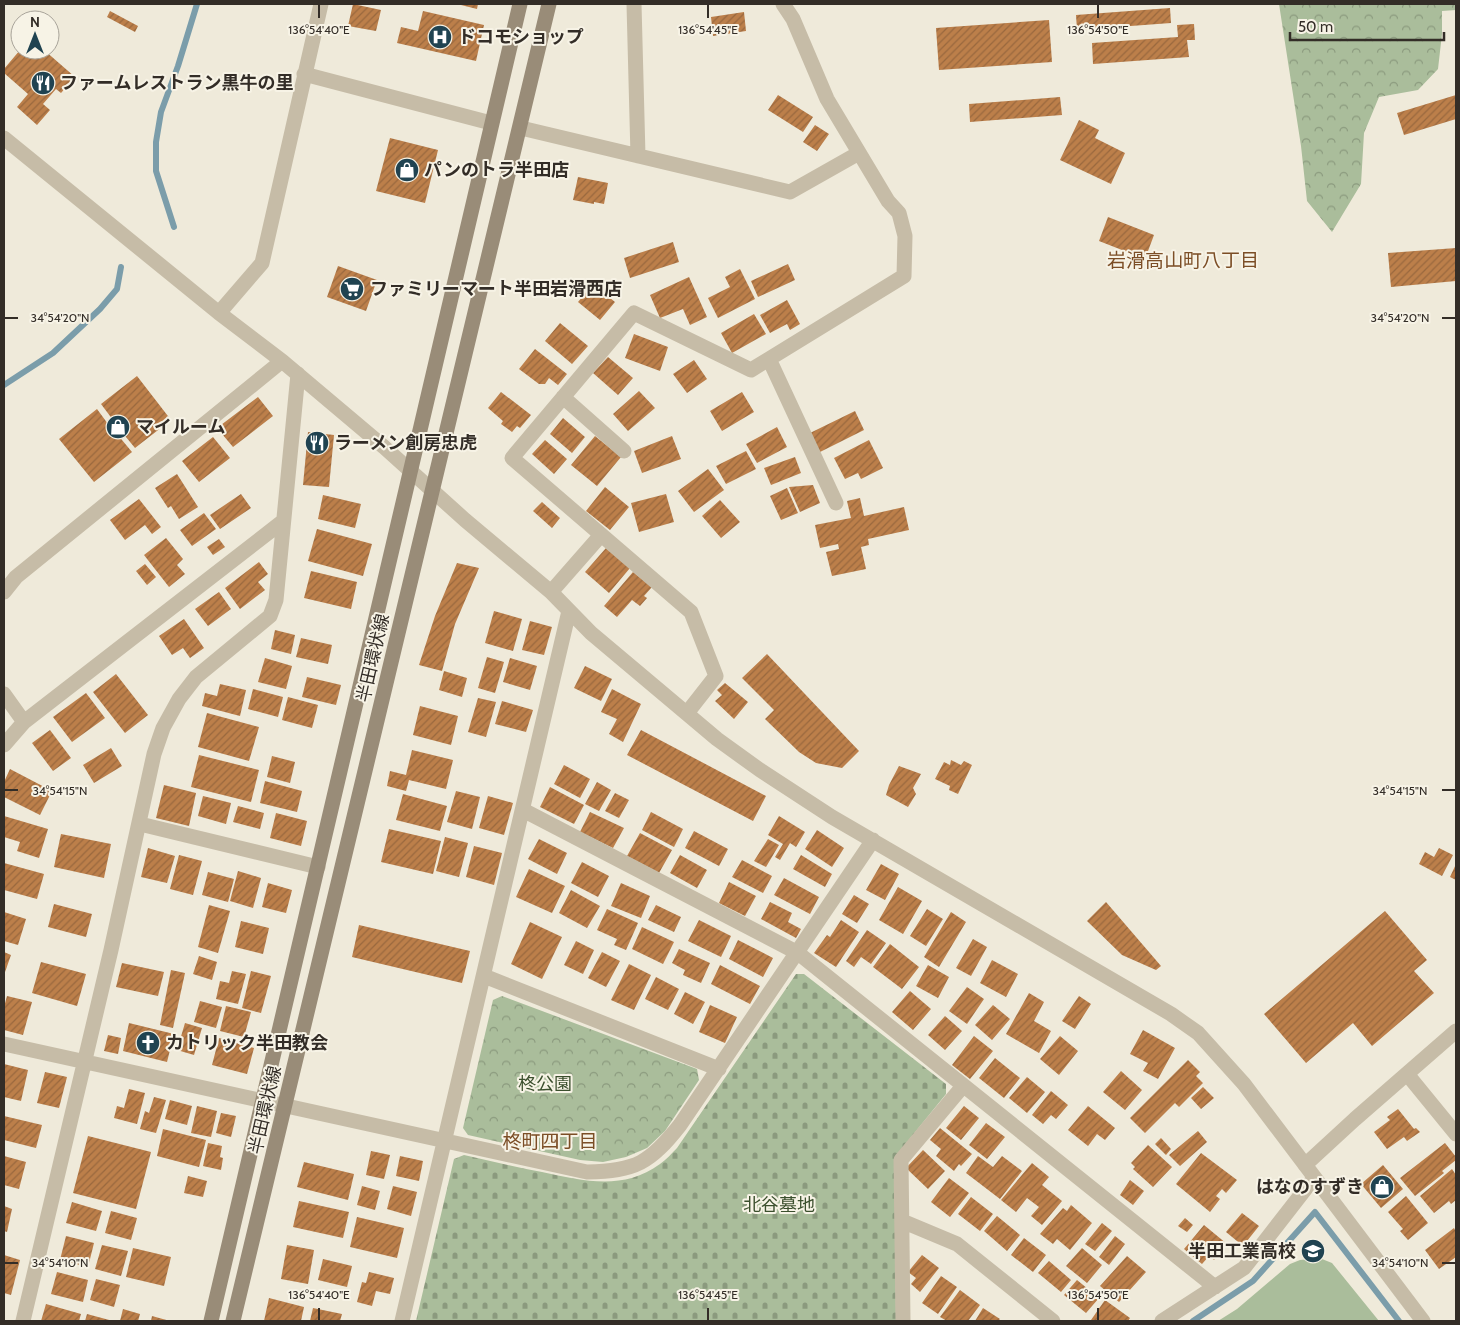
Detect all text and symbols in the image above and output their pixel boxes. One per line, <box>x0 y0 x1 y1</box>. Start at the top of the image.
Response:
north arrow <box>10 10 60 60</box>
scale bar <box>1290 10 1444 42</box>
text: N <box>30 13 40 31</box>
text: 50 m <box>1298 18 1333 36</box>
text: 136°54'40"E <box>288 22 350 37</box>
text: 136°54'45"E <box>678 22 738 37</box>
text: 136°54'50"E <box>1067 22 1129 37</box>
hospital icon: ドコモショップ <box>427 24 453 50</box>
place label: ドコモショップ <box>458 26 584 48</box>
restaurant icon: ファームレストラン黒牛の里 <box>30 70 56 96</box>
place label: ファームレストラン黒牛の里 <box>60 72 293 94</box>
shop icon: パンのトラ半田店 <box>394 157 420 183</box>
place label: パンのトラ半田店 <box>424 159 569 181</box>
district label: 岩滑高山町八丁目 <box>1107 249 1259 272</box>
supermarket icon: ファミリーマート半田岩滑西店 <box>339 276 365 302</box>
place label: ファミリーマート半田岩滑西店 <box>370 278 622 300</box>
text: 34°54'20"N <box>30 310 90 325</box>
text: 34°54'20"N <box>1370 310 1430 325</box>
shop icon: マイルーム <box>105 414 131 440</box>
place label: マイルーム <box>136 416 225 438</box>
restaurant icon: ラーメン創房忠虎 <box>304 430 330 456</box>
place label: ラーメン創房忠虎 <box>334 432 477 454</box>
street label: 半田環状線 <box>352 612 394 704</box>
text: 34°54'15"N <box>33 783 87 798</box>
text: 34°54'15"N <box>1373 783 1427 798</box>
church icon: カトリック半田教会 <box>135 1030 161 1056</box>
place label: カトリック半田教会 <box>166 1032 328 1054</box>
street label: 半田環状線 <box>244 1064 286 1156</box>
park label: 柊公園 <box>518 1073 572 1095</box>
district label: 柊町四丁目 <box>502 1130 598 1153</box>
shop icon: はなのすずき <box>1369 1174 1395 1200</box>
place label: はなのすずき <box>1256 1176 1364 1198</box>
park label: 北谷墓地 <box>743 1194 815 1216</box>
school or university icon: 半田工業高校 <box>1300 1238 1326 1264</box>
place label: 半田工業高校 <box>1188 1240 1296 1262</box>
text: 34°54'10"N <box>32 1255 88 1270</box>
text: 34°54'10"N <box>1372 1255 1428 1270</box>
text: 136°54'40"E <box>288 1287 350 1302</box>
text: 136°54'45"E <box>678 1287 738 1302</box>
text: 136°54'50"E <box>1067 1287 1129 1302</box>

